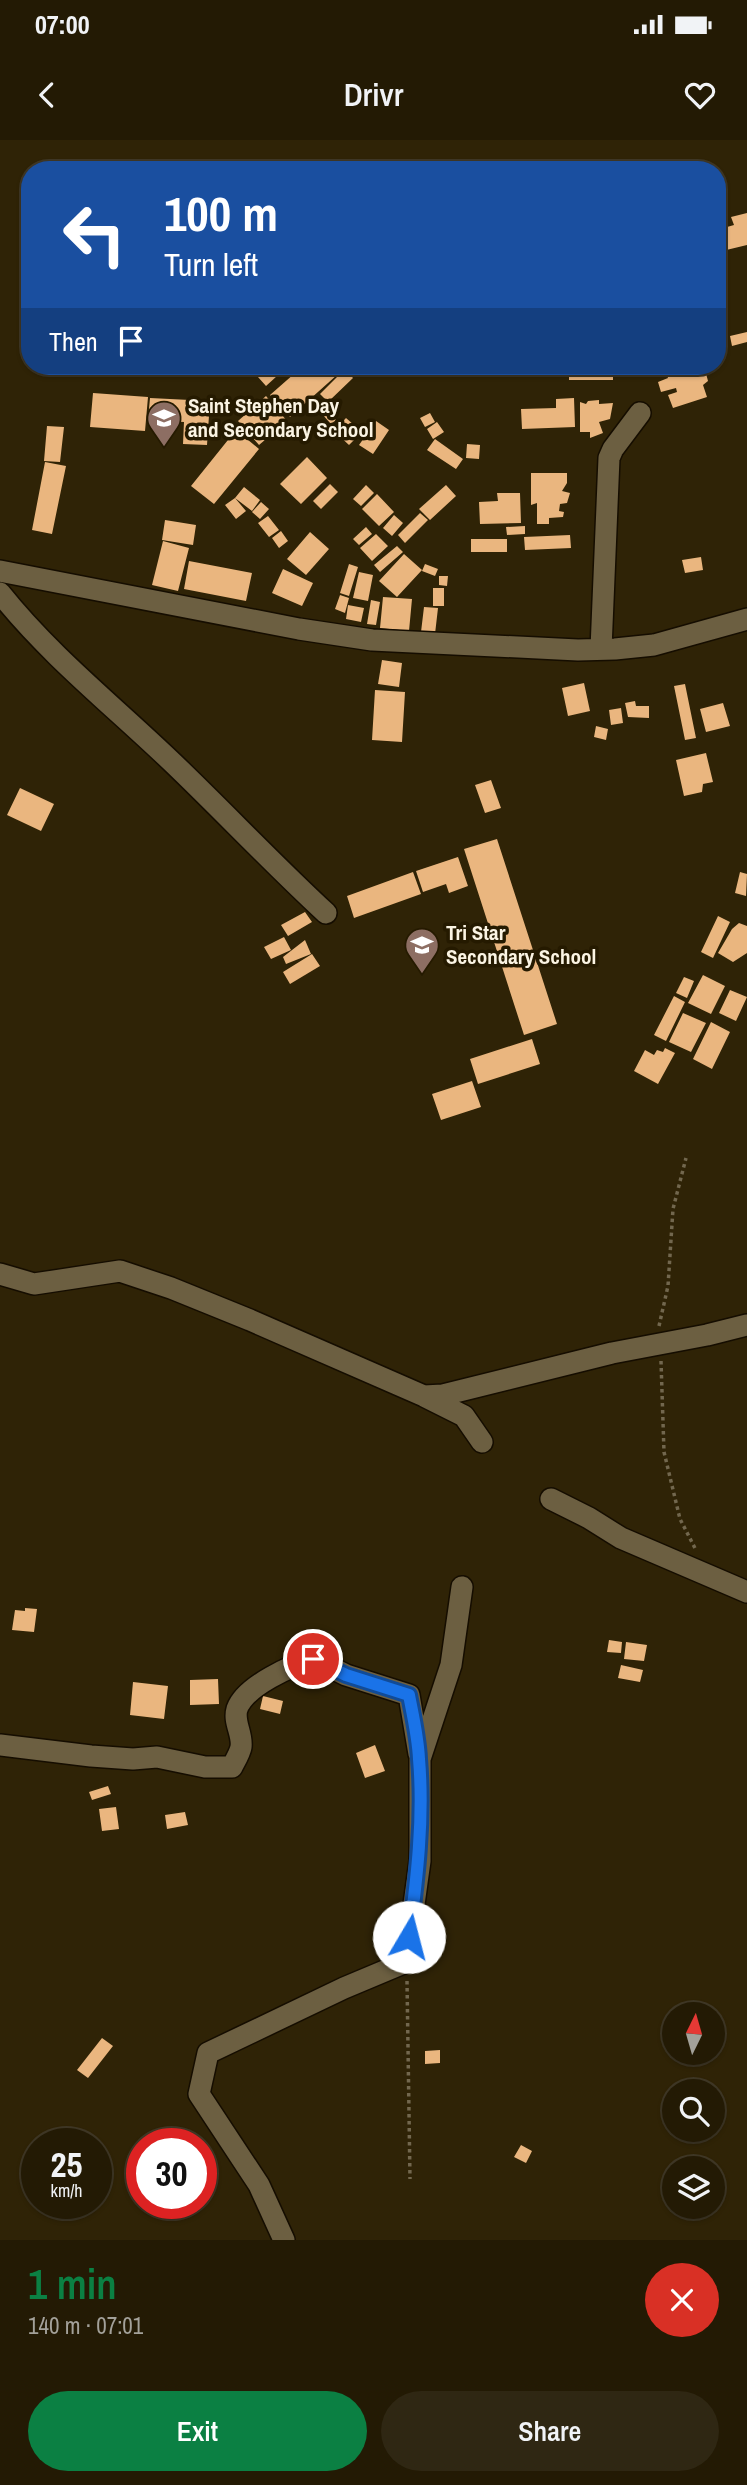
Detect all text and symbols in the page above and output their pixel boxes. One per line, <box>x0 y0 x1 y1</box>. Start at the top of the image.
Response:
text: 07:00 <box>35 7 90 42</box>
text: Drivr <box>344 73 403 116</box>
icon: back <box>28 76 66 114</box>
icon: heart <box>681 76 719 114</box>
text: 100 m <box>164 180 278 246</box>
icon: left <box>49 189 140 280</box>
text: Turn left <box>164 243 258 286</box>
icon: arrive <box>112 322 150 360</box>
text: Then <box>49 324 98 359</box>
place label: Saint Stephen Day and Secondary School <box>188 391 374 444</box>
school or university icon: Saint Stephen Day and Secondary School <box>145 399 183 448</box>
place label: Tri Star Secondary School <box>446 918 596 971</box>
school or university icon: Tri Star Secondary School <box>403 926 441 975</box>
pin <box>283 1629 343 1689</box>
icon: arrive <box>294 1640 332 1678</box>
position arrow <box>372 1900 446 1974</box>
north arrow <box>662 2002 724 2065</box>
map controls <box>662 2002 725 2219</box>
button: search <box>662 2079 725 2142</box>
speed limit sign: 30 <box>126 2128 217 2219</box>
text: 25 <box>51 2141 82 2188</box>
button: layers <box>662 2156 725 2219</box>
text: km/h <box>51 2178 83 2203</box>
text: 1 min <box>28 2256 117 2312</box>
button: close <box>645 2263 719 2337</box>
text: 140 m · 07:01 <box>28 2310 143 2341</box>
button: Exit <box>28 2391 367 2471</box>
button: Share <box>381 2391 719 2471</box>

